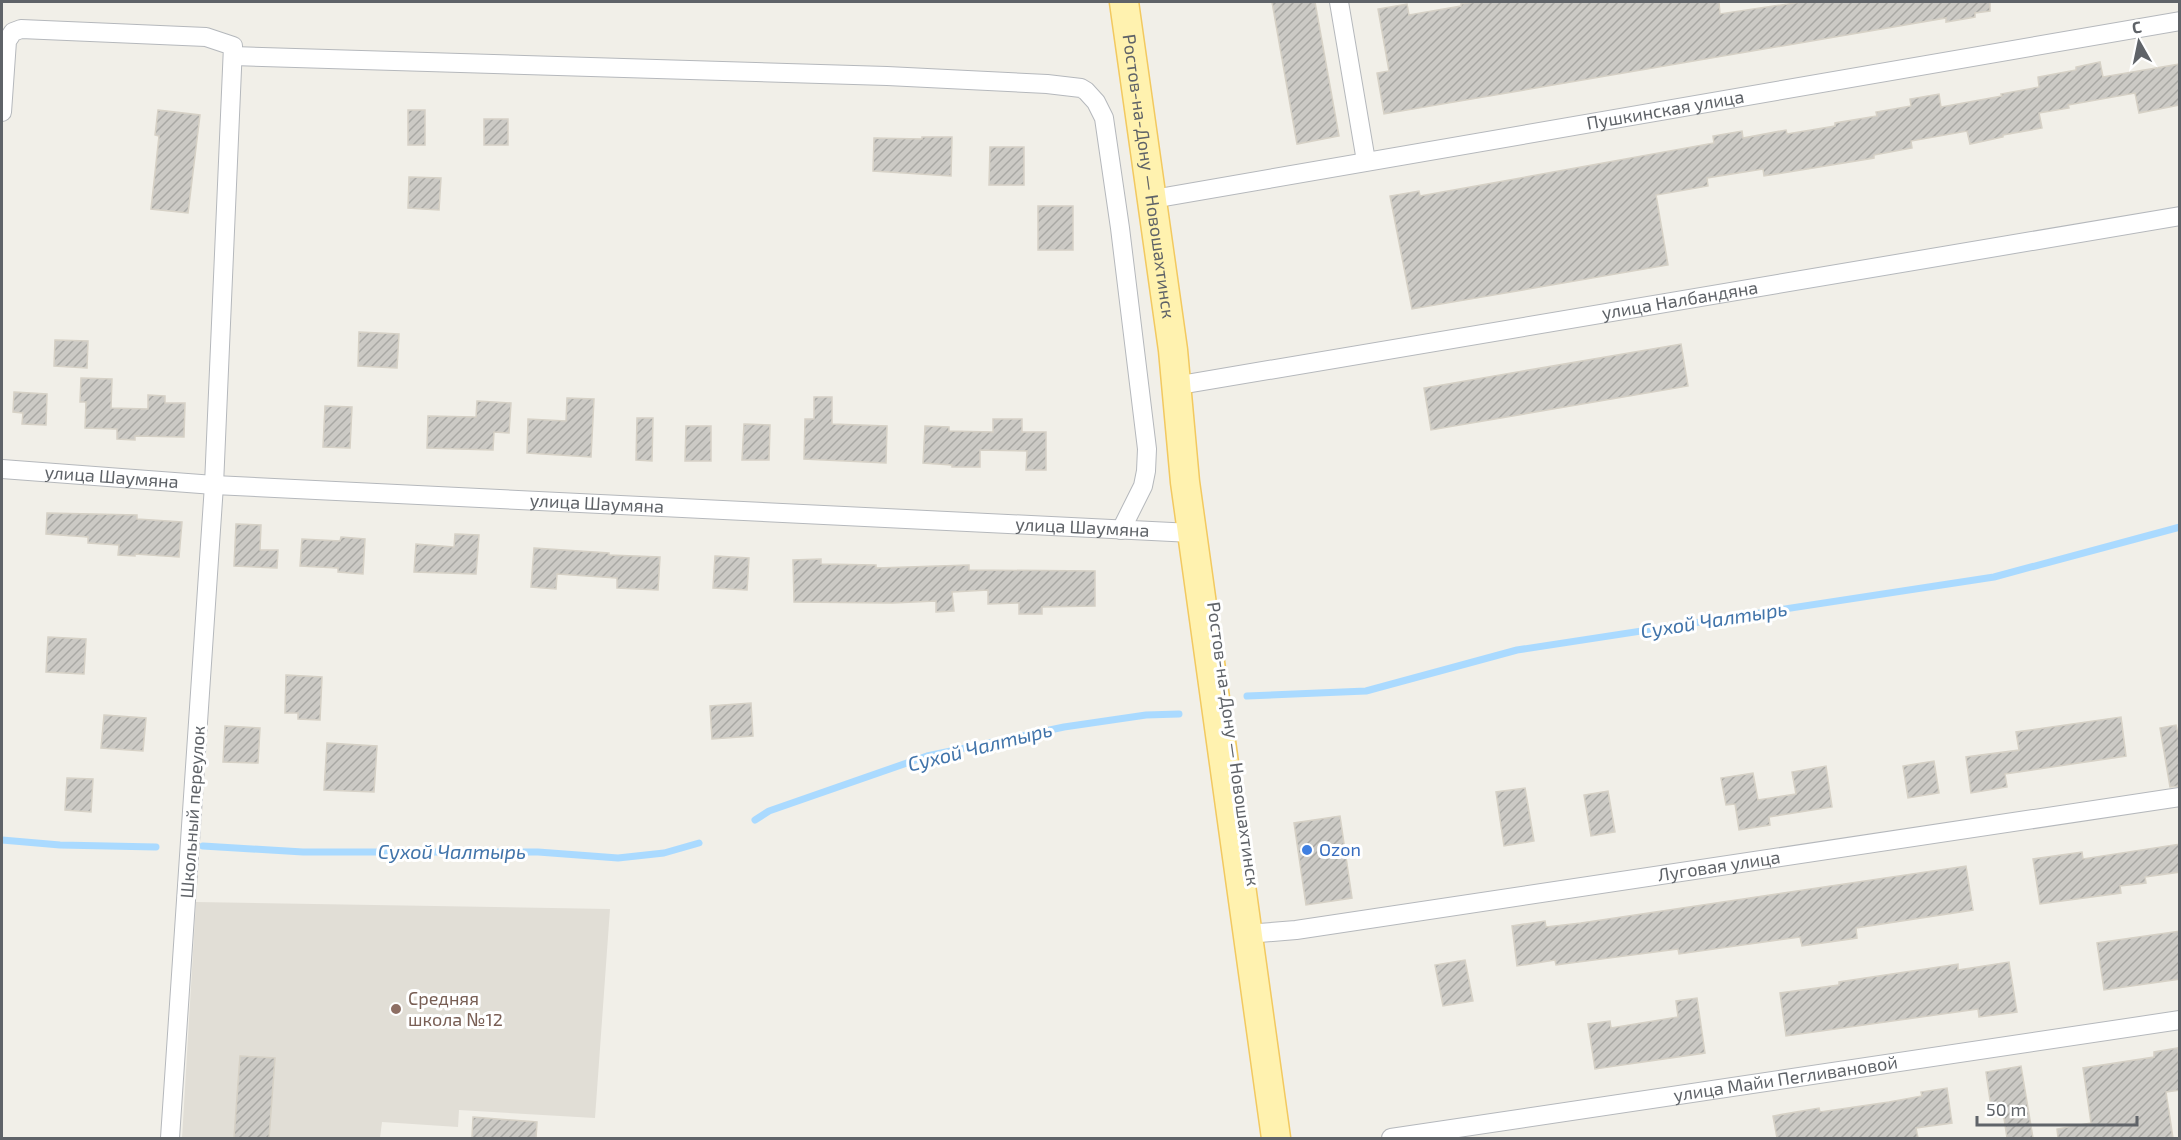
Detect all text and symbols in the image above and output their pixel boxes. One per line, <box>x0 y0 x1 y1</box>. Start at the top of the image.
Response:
north arrow <box>2109 12 2169 72</box>
text: С <box>2130 17 2143 37</box>
street label: Ростов-на-Дону — Новошахтинск <box>1119 32 1180 320</box>
street label: Пушкинская улица <box>1585 85 1746 134</box>
street label: улица Налбандяна <box>1600 276 1759 324</box>
street label: улица Шаумяна <box>44 460 180 492</box>
street label: улица Шаумяна <box>529 489 665 517</box>
street label: улица Шаумяна <box>1015 512 1150 541</box>
water label: Сухой Чалтырь <box>1639 596 1789 642</box>
street label: Ростов-на-Дону — Новошахтинск <box>1203 600 1265 888</box>
water label: Сухой Чалтырь <box>905 716 1055 776</box>
street label: Школьный переулок <box>175 724 209 899</box>
place label: Ozon <box>1319 838 1361 860</box>
water label: Сухой Чалтырь <box>378 839 526 863</box>
marker: Ozon <box>1300 843 1314 857</box>
street label: Луговая улица <box>1656 845 1782 885</box>
place label: Средняя школа №12 <box>408 987 503 1030</box>
marker: Средняя школа №12 <box>389 1002 403 1016</box>
street label: улица Майи Пегливановой <box>1672 1050 1899 1106</box>
scale bar <box>1977 1089 2138 1127</box>
text: 50 m <box>1986 1098 2026 1120</box>

